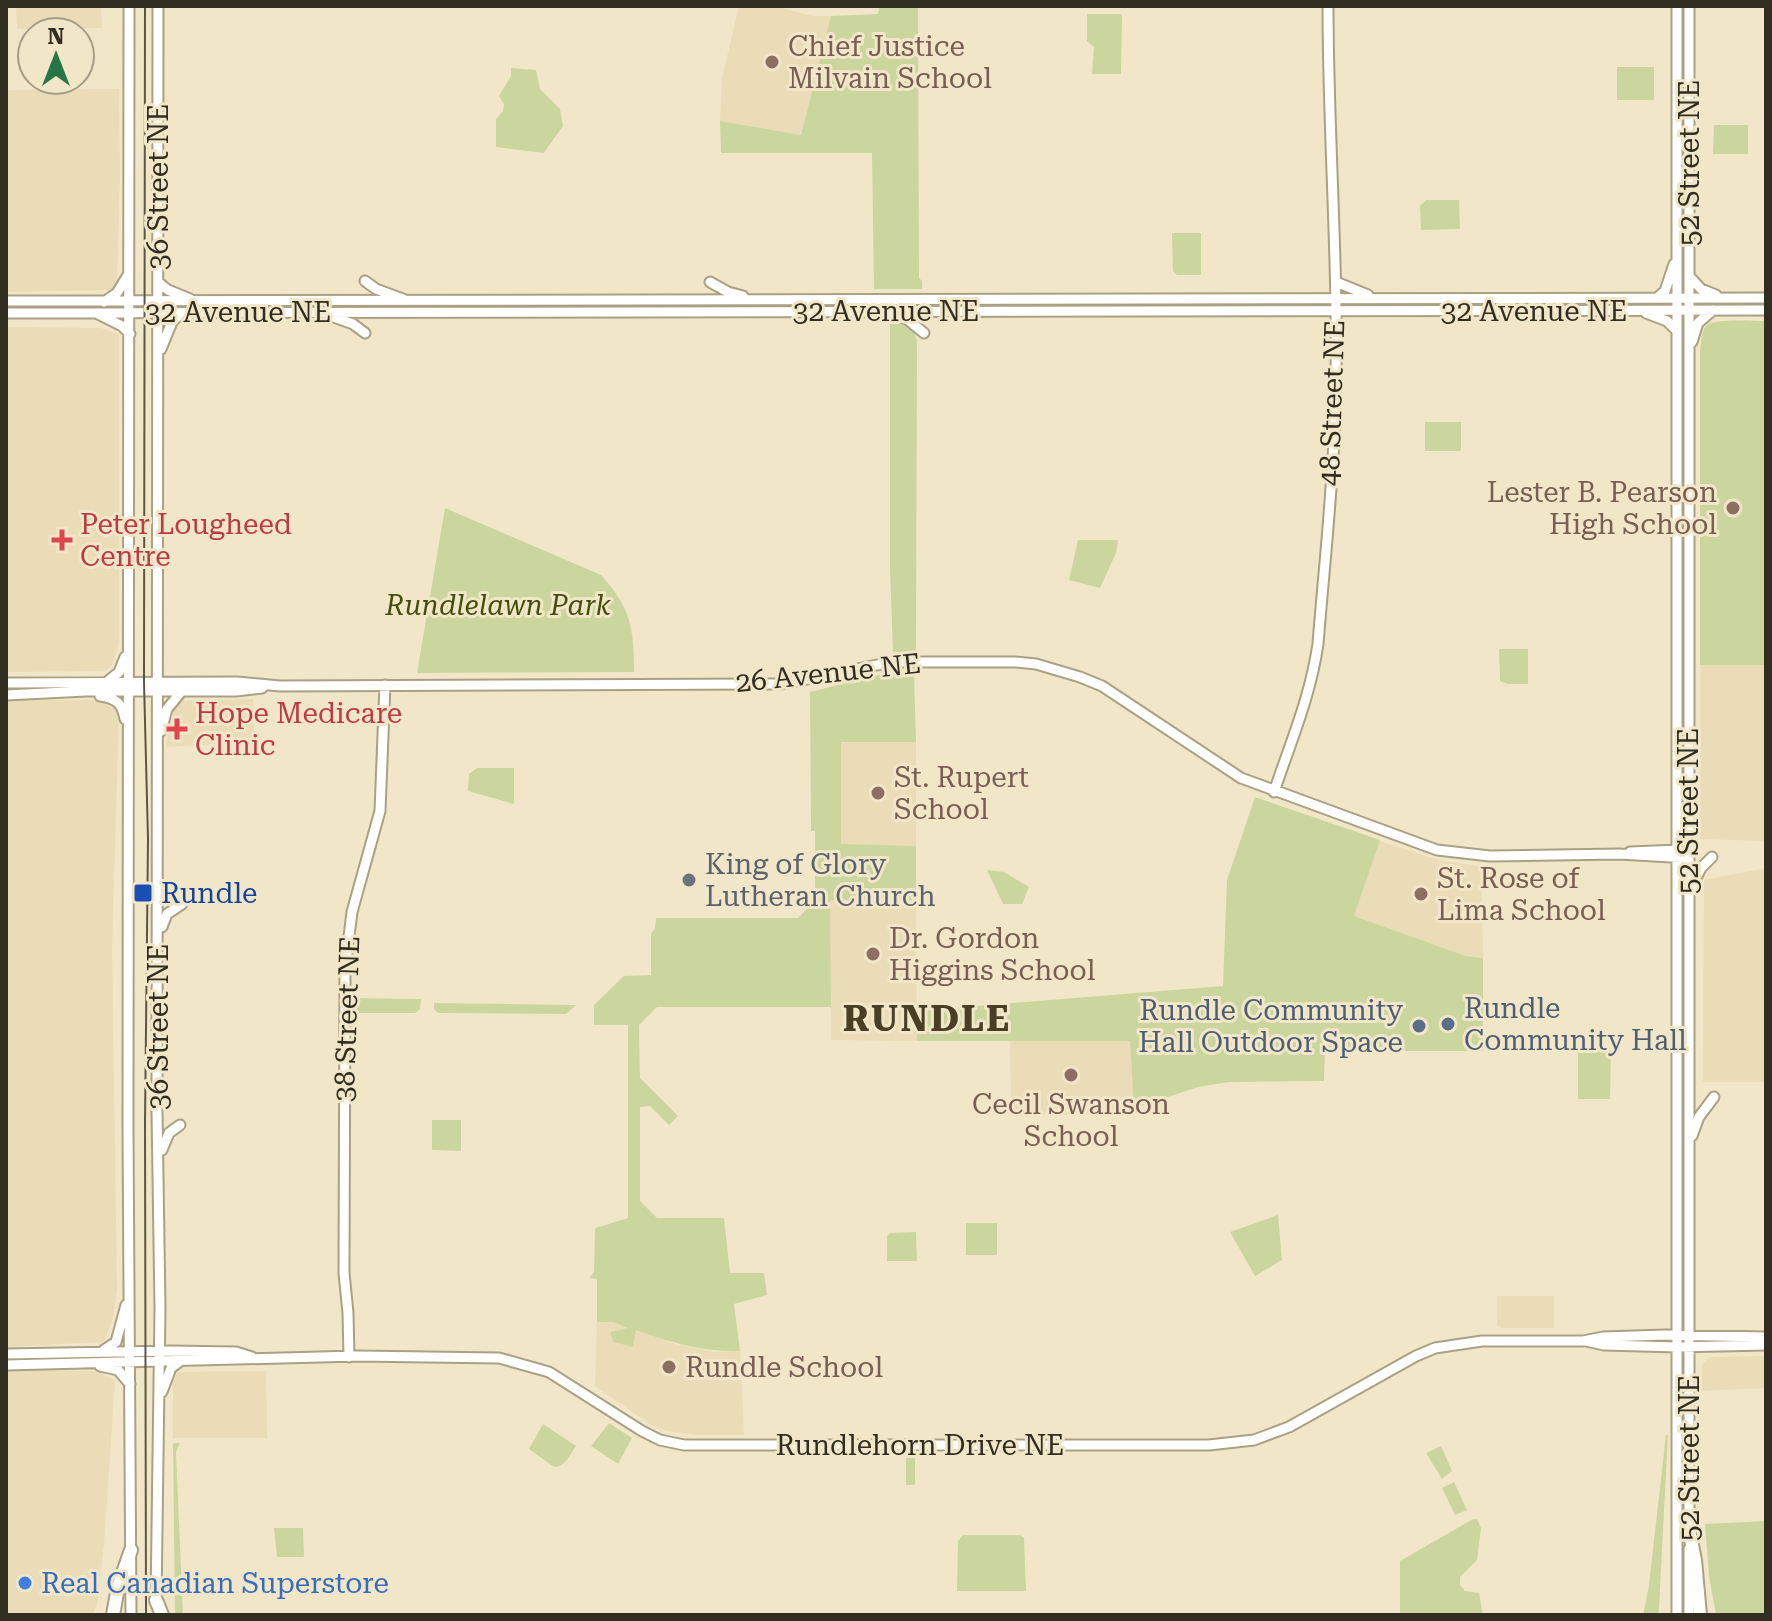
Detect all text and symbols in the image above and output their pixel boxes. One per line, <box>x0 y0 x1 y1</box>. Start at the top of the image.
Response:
north arrow <box>16 16 96 96</box>
text: N <box>48 24 65 49</box>
place label: Chief Justice Milvain School <box>788 30 992 95</box>
marker: Chief Justice Milvain School <box>763 53 781 71</box>
street label: 52 Street NE <box>1673 80 1706 246</box>
street label: 36 Street NE <box>142 104 175 270</box>
street label: 32 Avenue NE <box>793 295 979 328</box>
street label: 32 Avenue NE <box>1441 295 1627 328</box>
street label: 32 Avenue NE <box>145 296 331 329</box>
street label: 48 Street NE <box>1313 319 1351 487</box>
place label: Lester B. Pearson High School <box>1487 476 1717 541</box>
marker: Lester B. Pearson High School <box>1724 499 1742 517</box>
place label: Peter Lougheed Centre <box>80 508 292 573</box>
marker: Peter Lougheed Centre <box>51 529 73 551</box>
park label: Rundlelawn Park <box>384 589 611 622</box>
street label: 26 Avenue NE <box>734 647 922 699</box>
place label: Hope Medicare Clinic <box>195 697 402 762</box>
marker: Hope Medicare Clinic <box>166 718 188 740</box>
street label: 52 Street NE <box>1672 728 1705 894</box>
place label: St. Rupert School <box>894 761 1029 826</box>
marker: St. Rupert School <box>869 784 887 802</box>
place label: King of Glory Lutheran Church <box>705 848 936 913</box>
place label: St. Rose of Lima School <box>1437 862 1606 927</box>
marker: King of Glory Lutheran Church <box>680 871 698 889</box>
place label: Rundle <box>161 877 257 910</box>
marker: Rundle <box>132 882 154 904</box>
marker: St. Rose of Lima School <box>1412 885 1430 903</box>
place label: Dr. Gordon Higgins School <box>889 922 1096 987</box>
street label: 38 Street NE <box>328 935 366 1103</box>
street label: 36 Street NE <box>142 944 175 1110</box>
marker: Dr. Gordon Higgins School <box>864 945 882 963</box>
place label: Rundle Community Hall <box>1464 992 1687 1057</box>
place label: Rundle Community Hall Outdoor Space <box>1138 994 1403 1059</box>
district label: RUNDLE <box>843 998 1011 1040</box>
marker: Rundle Community Hall <box>1439 1015 1457 1033</box>
marker: Rundle Community Hall Outdoor Space <box>1410 1017 1428 1035</box>
marker: Cecil Swanson School <box>1062 1066 1080 1084</box>
place label: Cecil Swanson School <box>972 1088 1170 1153</box>
place label: Rundle School <box>685 1351 883 1384</box>
marker: Rundle School <box>660 1358 678 1376</box>
street label: 52 Street NE <box>1673 1375 1706 1541</box>
street label: Rundlehorn Drive NE <box>776 1429 1064 1462</box>
place label: Real Canadian Superstore <box>41 1567 389 1600</box>
marker: Real Canadian Superstore <box>16 1574 34 1592</box>

